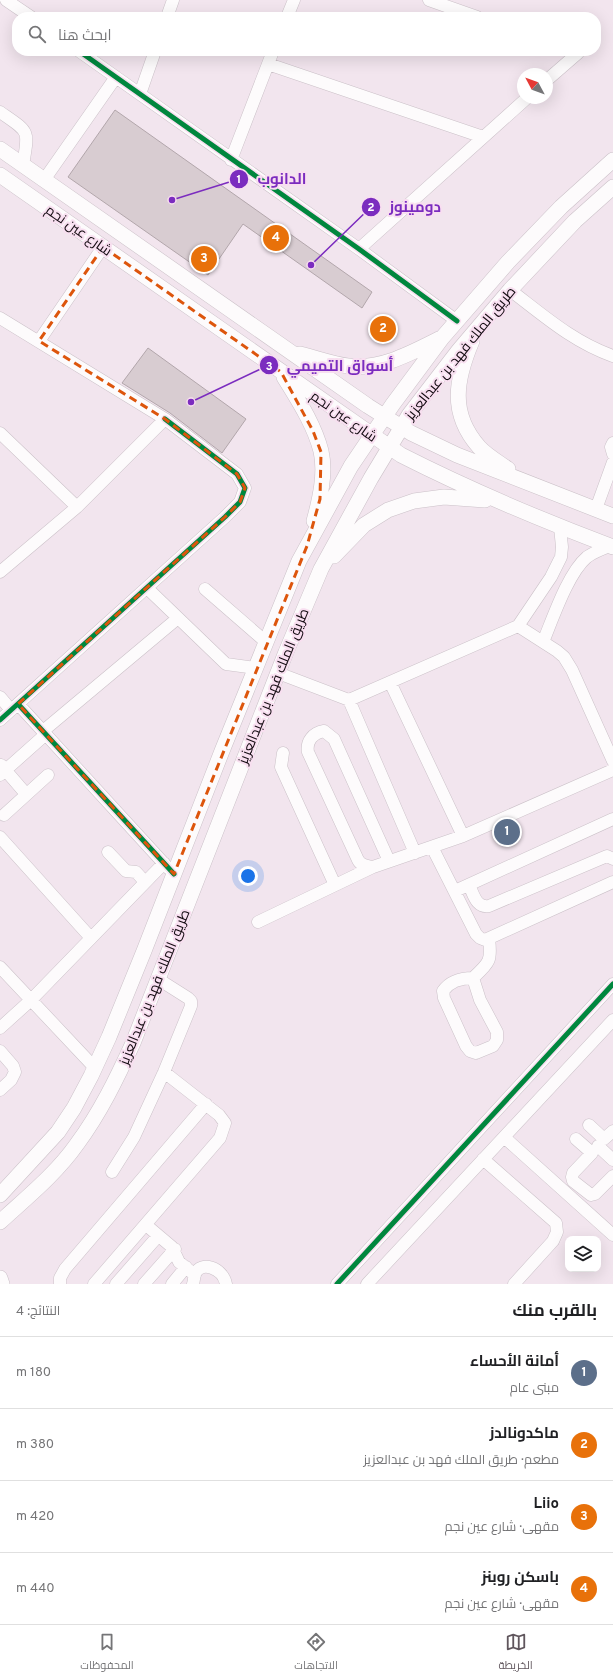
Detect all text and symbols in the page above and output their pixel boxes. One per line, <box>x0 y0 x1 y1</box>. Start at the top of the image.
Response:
search box <box>12 12 601 56</box>
icon: search <box>26 23 48 45</box>
text: ابحث هنا <box>58 27 112 46</box>
north arrow <box>517 68 553 104</box>
callout: الدانوب <box>229 165 314 192</box>
text: الدانوب <box>258 171 306 190</box>
text: 1 <box>237 172 241 188</box>
callout: دومينوز <box>361 194 449 221</box>
text: دومينوز <box>388 199 441 218</box>
text: 2 <box>367 200 375 216</box>
street label: شارع عين نجم <box>42 202 115 260</box>
pin: 4 <box>263 223 289 253</box>
pin: 3 <box>191 244 217 274</box>
street label: طريق الملك فهد بن عبدالعزيز <box>402 284 520 425</box>
pin: 2 <box>370 314 396 344</box>
callout: أسواق التميمي <box>259 352 402 379</box>
text: أسواق التميمي <box>287 356 394 378</box>
text: 3 <box>265 359 273 375</box>
street label: شارع عين نجم <box>307 388 380 446</box>
street label: طريق الملك فهد بن عبدالعزيز <box>235 606 313 768</box>
pin: 1 <box>494 817 520 847</box>
your location <box>238 866 258 886</box>
street label: طريق الملك فهد بن عبدالعزيز <box>116 907 194 1069</box>
map controls <box>565 1236 601 1272</box>
button: layers <box>565 1236 601 1272</box>
text: بالقرب منك <box>513 1301 597 1323</box>
text: النتائج: 4 <box>16 1304 60 1320</box>
text: أمانة الأحساء <box>470 1353 559 1372</box>
text: 180 m <box>16 1365 51 1381</box>
text: 1 <box>581 1365 587 1381</box>
text: مبنى عام <box>510 1381 559 1397</box>
text: ماكدونالدز <box>490 1425 559 1444</box>
text: 380 m <box>16 1437 54 1453</box>
text: 2 <box>580 1437 588 1453</box>
text: مطعم · طريق الملك فهد بن عبدالعزيز <box>363 1453 559 1469</box>
text: Liio <box>534 1495 559 1514</box>
text: 420 m <box>16 1509 54 1525</box>
text: 3 <box>580 1509 588 1525</box>
text: مقهى · شارع عين نجم <box>444 1520 559 1536</box>
text: باسكن روبنز <box>482 1569 559 1588</box>
text: 440 m <box>16 1581 55 1597</box>
text: 4 <box>580 1581 588 1597</box>
text: مقهى · شارع عين نجم <box>444 1597 559 1613</box>
tab: المحفوظات <box>80 1631 134 1675</box>
tab: الاتجاهات <box>294 1631 338 1675</box>
tab: الخريطة <box>498 1631 533 1675</box>

